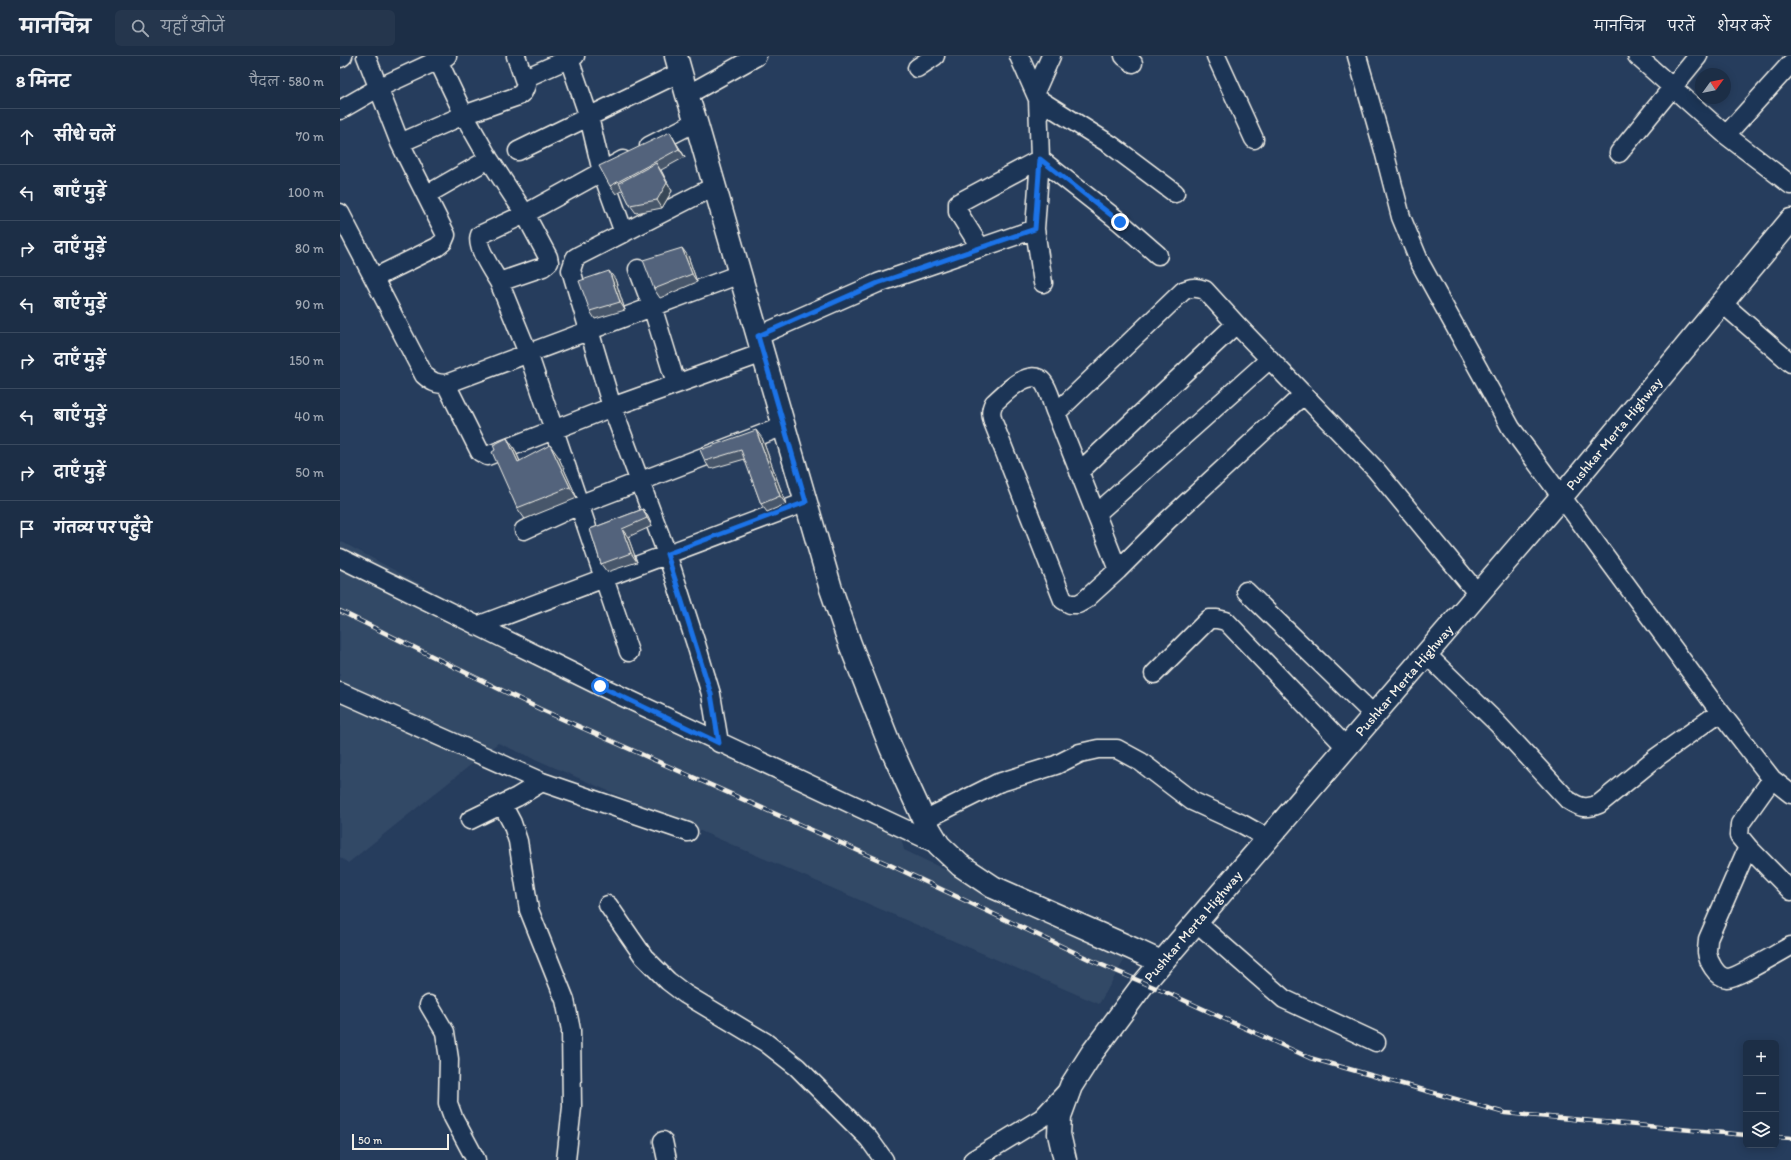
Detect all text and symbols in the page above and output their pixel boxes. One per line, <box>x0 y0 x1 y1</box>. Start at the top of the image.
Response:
search box <box>115 10 395 46</box>
text: मानचित्र <box>20 15 91 38</box>
icon: search <box>129 17 151 39</box>
text: यहाँ खोजें <box>161 18 225 36</box>
text: मानचित्र <box>1594 18 1645 35</box>
text: परतें <box>1667 18 1695 35</box>
text: शेयर करें <box>1717 18 1771 35</box>
north arrow <box>1695 68 1731 104</box>
text: 8 मिनट <box>16 71 70 91</box>
text: पैदल · 580 m <box>249 74 324 89</box>
icon: ahead <box>16 126 38 148</box>
text: सीधे चलें <box>54 127 115 145</box>
text: 70 m <box>296 129 324 144</box>
icon: left <box>16 182 38 204</box>
text: बाएँ मुड़ें <box>54 183 106 201</box>
text: 100 m <box>288 185 324 200</box>
route end <box>1111 213 1129 231</box>
icon: right <box>16 238 38 260</box>
text: दाएँ मुड़ें <box>54 239 106 257</box>
text: 80 m <box>295 241 324 256</box>
icon: left <box>16 294 38 316</box>
text: बाएँ मुड़ें <box>54 295 106 313</box>
text: 90 m <box>295 297 324 312</box>
icon: right <box>16 350 38 372</box>
text: दाएँ मुड़ें <box>54 351 106 369</box>
text: 150 m <box>289 353 324 368</box>
street label: Pushkar Merta Highway <box>1562 373 1666 493</box>
icon: left <box>16 406 38 428</box>
text: बाएँ मुड़ें <box>54 407 106 425</box>
text: 40 m <box>294 409 324 424</box>
icon: right <box>16 462 38 484</box>
text: दाएँ मुड़ें <box>54 463 106 481</box>
text: 50 m <box>295 465 324 480</box>
icon: arrive <box>16 518 38 540</box>
text: गंतव्य पर पहुँचे <box>54 519 152 537</box>
street label: Pushkar Merta Highway <box>1351 621 1457 740</box>
route start <box>591 677 609 695</box>
street label: Pushkar Merta Highway <box>1140 866 1246 985</box>
map controls <box>1743 1040 1779 1148</box>
button: + <box>1743 1040 1779 1076</box>
button: − <box>1743 1076 1779 1112</box>
button: layers <box>1743 1112 1779 1148</box>
scale bar <box>352 1132 449 1151</box>
text: 50 m <box>358 1134 382 1147</box>

